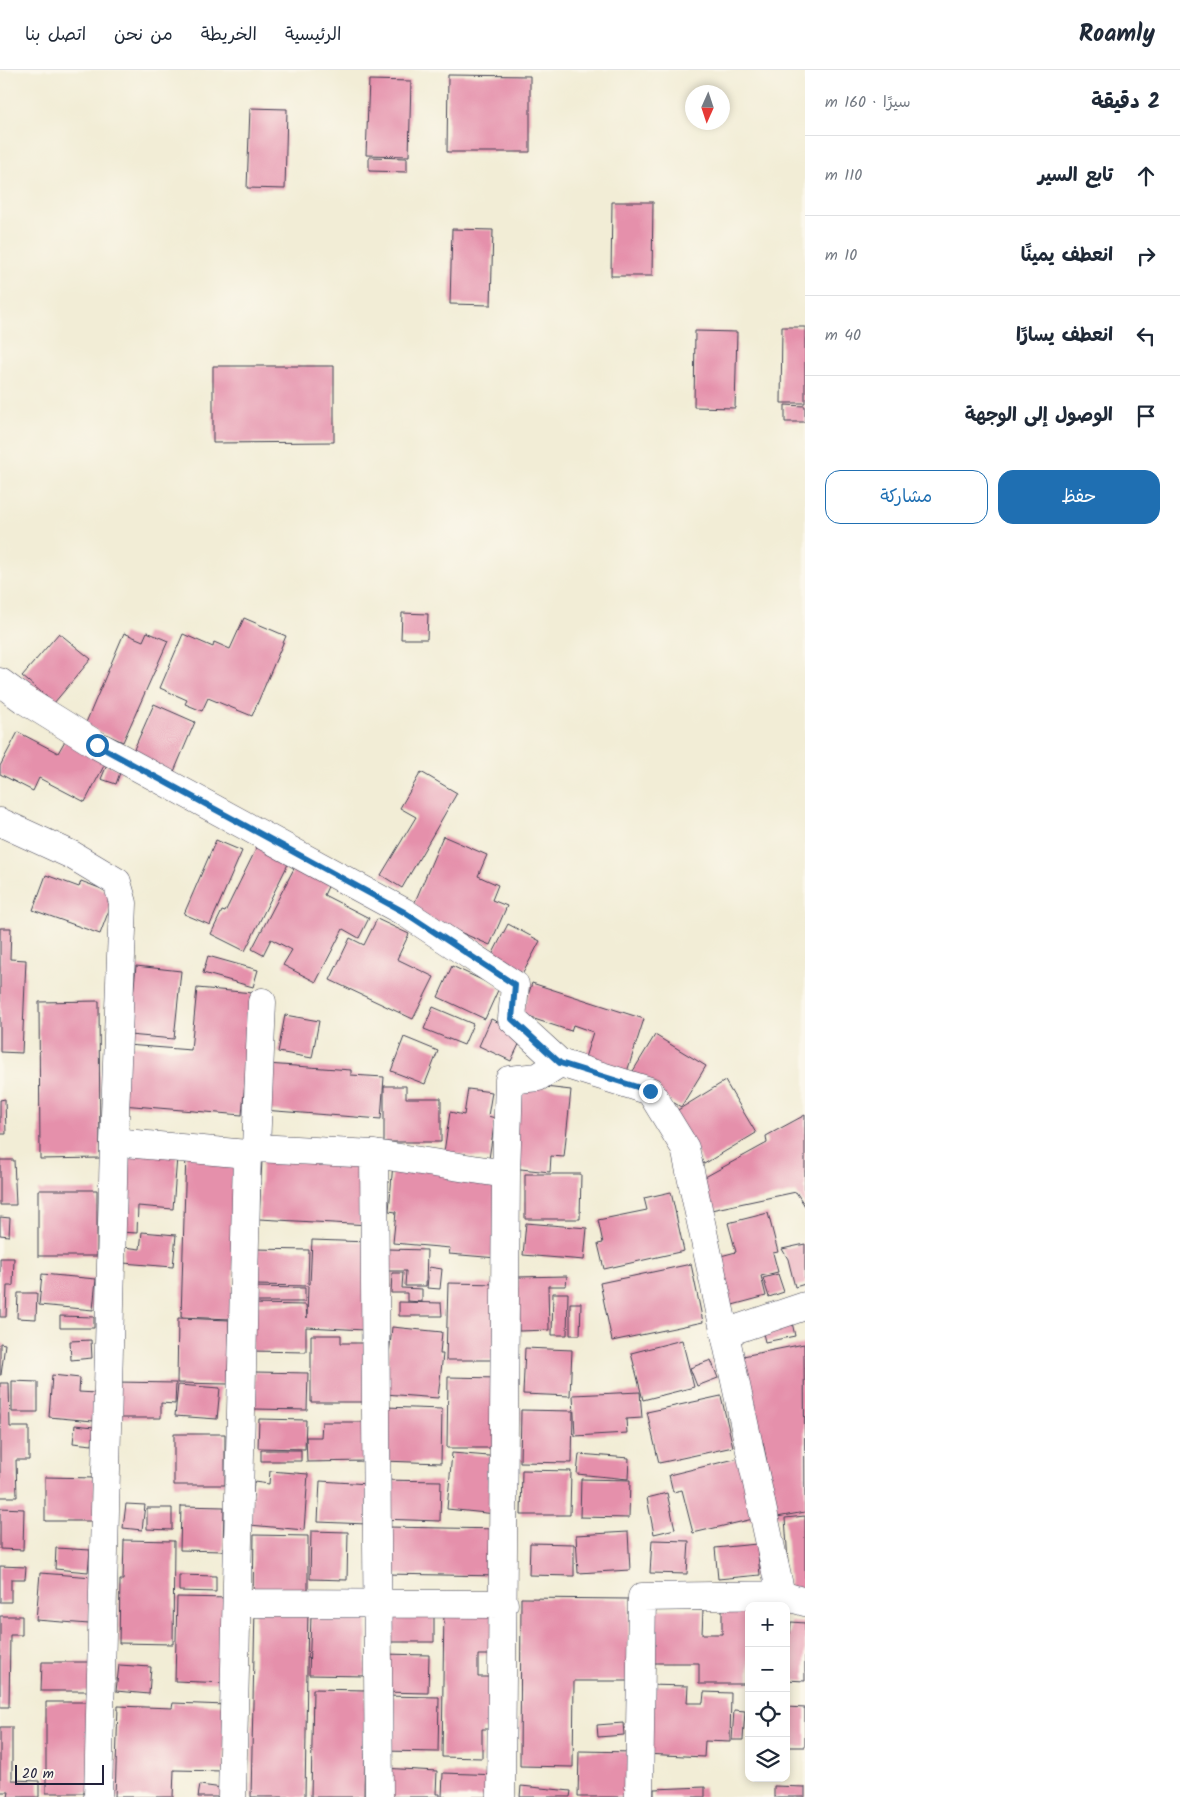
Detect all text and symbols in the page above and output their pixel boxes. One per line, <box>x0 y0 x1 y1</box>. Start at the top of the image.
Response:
text: Roamly <box>1079 15 1155 54</box>
text: اتصل بنا <box>25 21 86 50</box>
text: من نحن <box>114 21 173 50</box>
text: الخريطة <box>201 21 257 50</box>
text: الرئيسية <box>285 21 341 50</box>
north arrow <box>685 85 730 130</box>
text: 2 دقيقة <box>1091 86 1160 119</box>
text: سيرًا · 160 m <box>825 90 911 115</box>
text: تابع السير <box>1038 161 1113 191</box>
icon: ahead <box>1132 162 1160 190</box>
text: 110 m <box>825 163 862 188</box>
text: انعطف يمينًا <box>1021 241 1113 271</box>
icon: right <box>1132 242 1160 270</box>
text: 10 m <box>825 243 857 268</box>
text: انعطف يسارًا <box>1016 321 1113 351</box>
icon: left <box>1132 322 1160 350</box>
text: 40 m <box>825 323 861 348</box>
text: الوصول إلى الوجهة <box>965 401 1113 431</box>
icon: arrive <box>1132 402 1160 430</box>
button: مشاركة <box>825 470 988 524</box>
button: حفظ <box>998 470 1160 524</box>
route start <box>86 734 109 757</box>
route end <box>639 1080 662 1103</box>
map controls <box>745 1602 790 1782</box>
button: + <box>745 1602 790 1647</box>
button: − <box>745 1647 790 1692</box>
button: locate <box>745 1692 790 1737</box>
button: layers <box>745 1737 790 1782</box>
scale bar <box>15 1762 104 1785</box>
text: 20 m <box>22 1763 54 1785</box>

